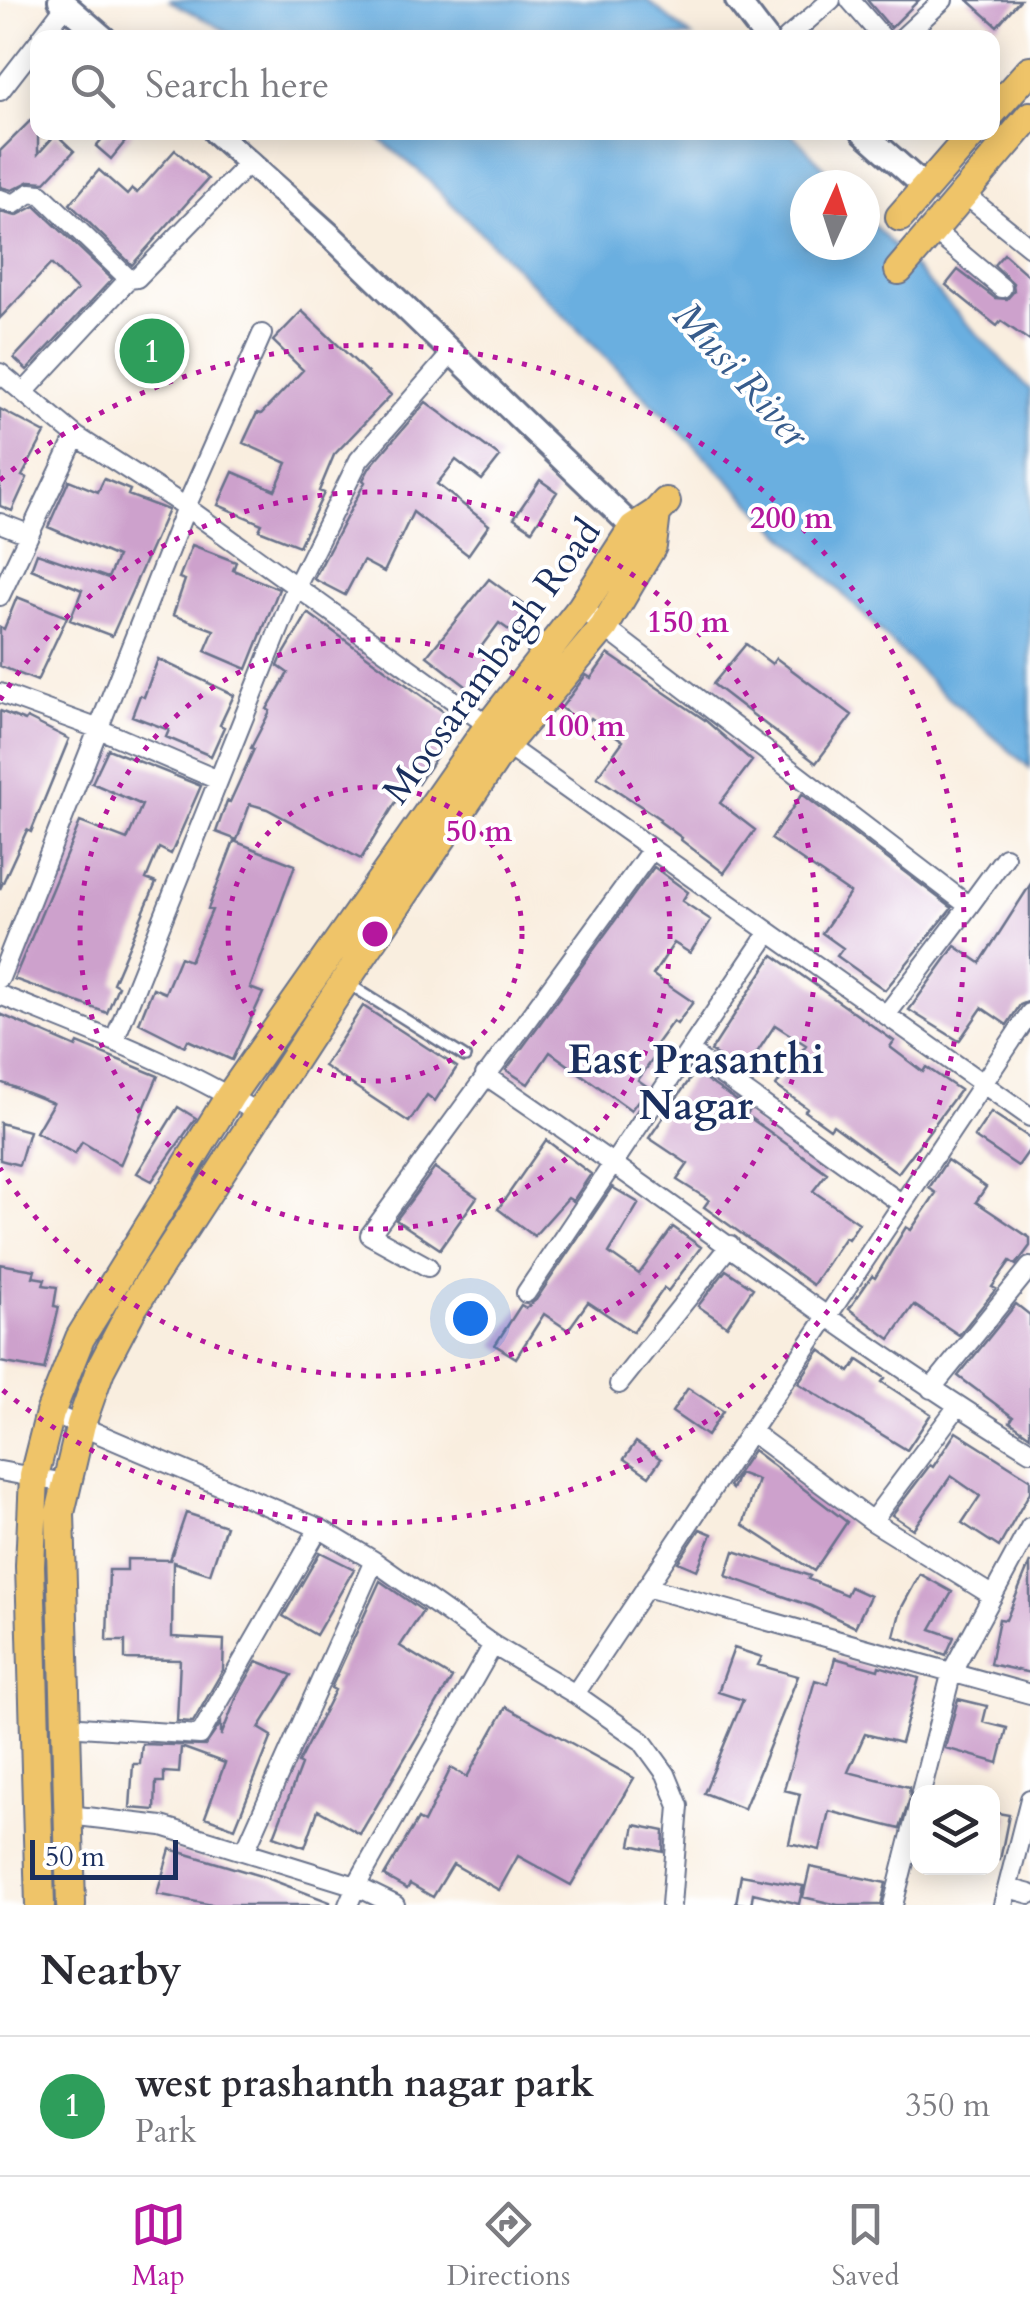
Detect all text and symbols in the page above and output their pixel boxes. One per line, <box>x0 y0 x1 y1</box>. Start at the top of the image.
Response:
search box <box>30 30 1000 140</box>
icon: search <box>65 58 120 113</box>
text: Search here <box>145 59 329 111</box>
north arrow <box>790 170 880 260</box>
water label: Musi River <box>660 290 823 461</box>
pin: 1 <box>120 314 184 388</box>
text: 200 m <box>750 498 832 539</box>
street label: Moosarambagh Road <box>371 508 613 815</box>
text: 150 m <box>647 602 729 643</box>
text: 100 m <box>543 706 625 747</box>
text: 50 m <box>446 811 513 852</box>
centre of rings <box>357 916 393 952</box>
district label: East Prasanthi Nagar <box>567 1033 825 1134</box>
your location <box>445 1293 496 1344</box>
map controls <box>910 1785 1000 1875</box>
button: layers <box>910 1785 1000 1875</box>
scale bar <box>30 1835 178 1880</box>
text: 50 m <box>45 1838 105 1876</box>
text: Nearby <box>40 1942 182 1999</box>
text: west prashanth nagar park <box>135 2058 594 2110</box>
text: 1 <box>64 2084 81 2128</box>
text: 350 m <box>905 2084 990 2128</box>
text: Park <box>135 2110 197 2154</box>
tab: Map <box>131 2197 186 2295</box>
tab: Directions <box>447 2197 570 2295</box>
tab: Saved <box>831 2197 899 2295</box>

